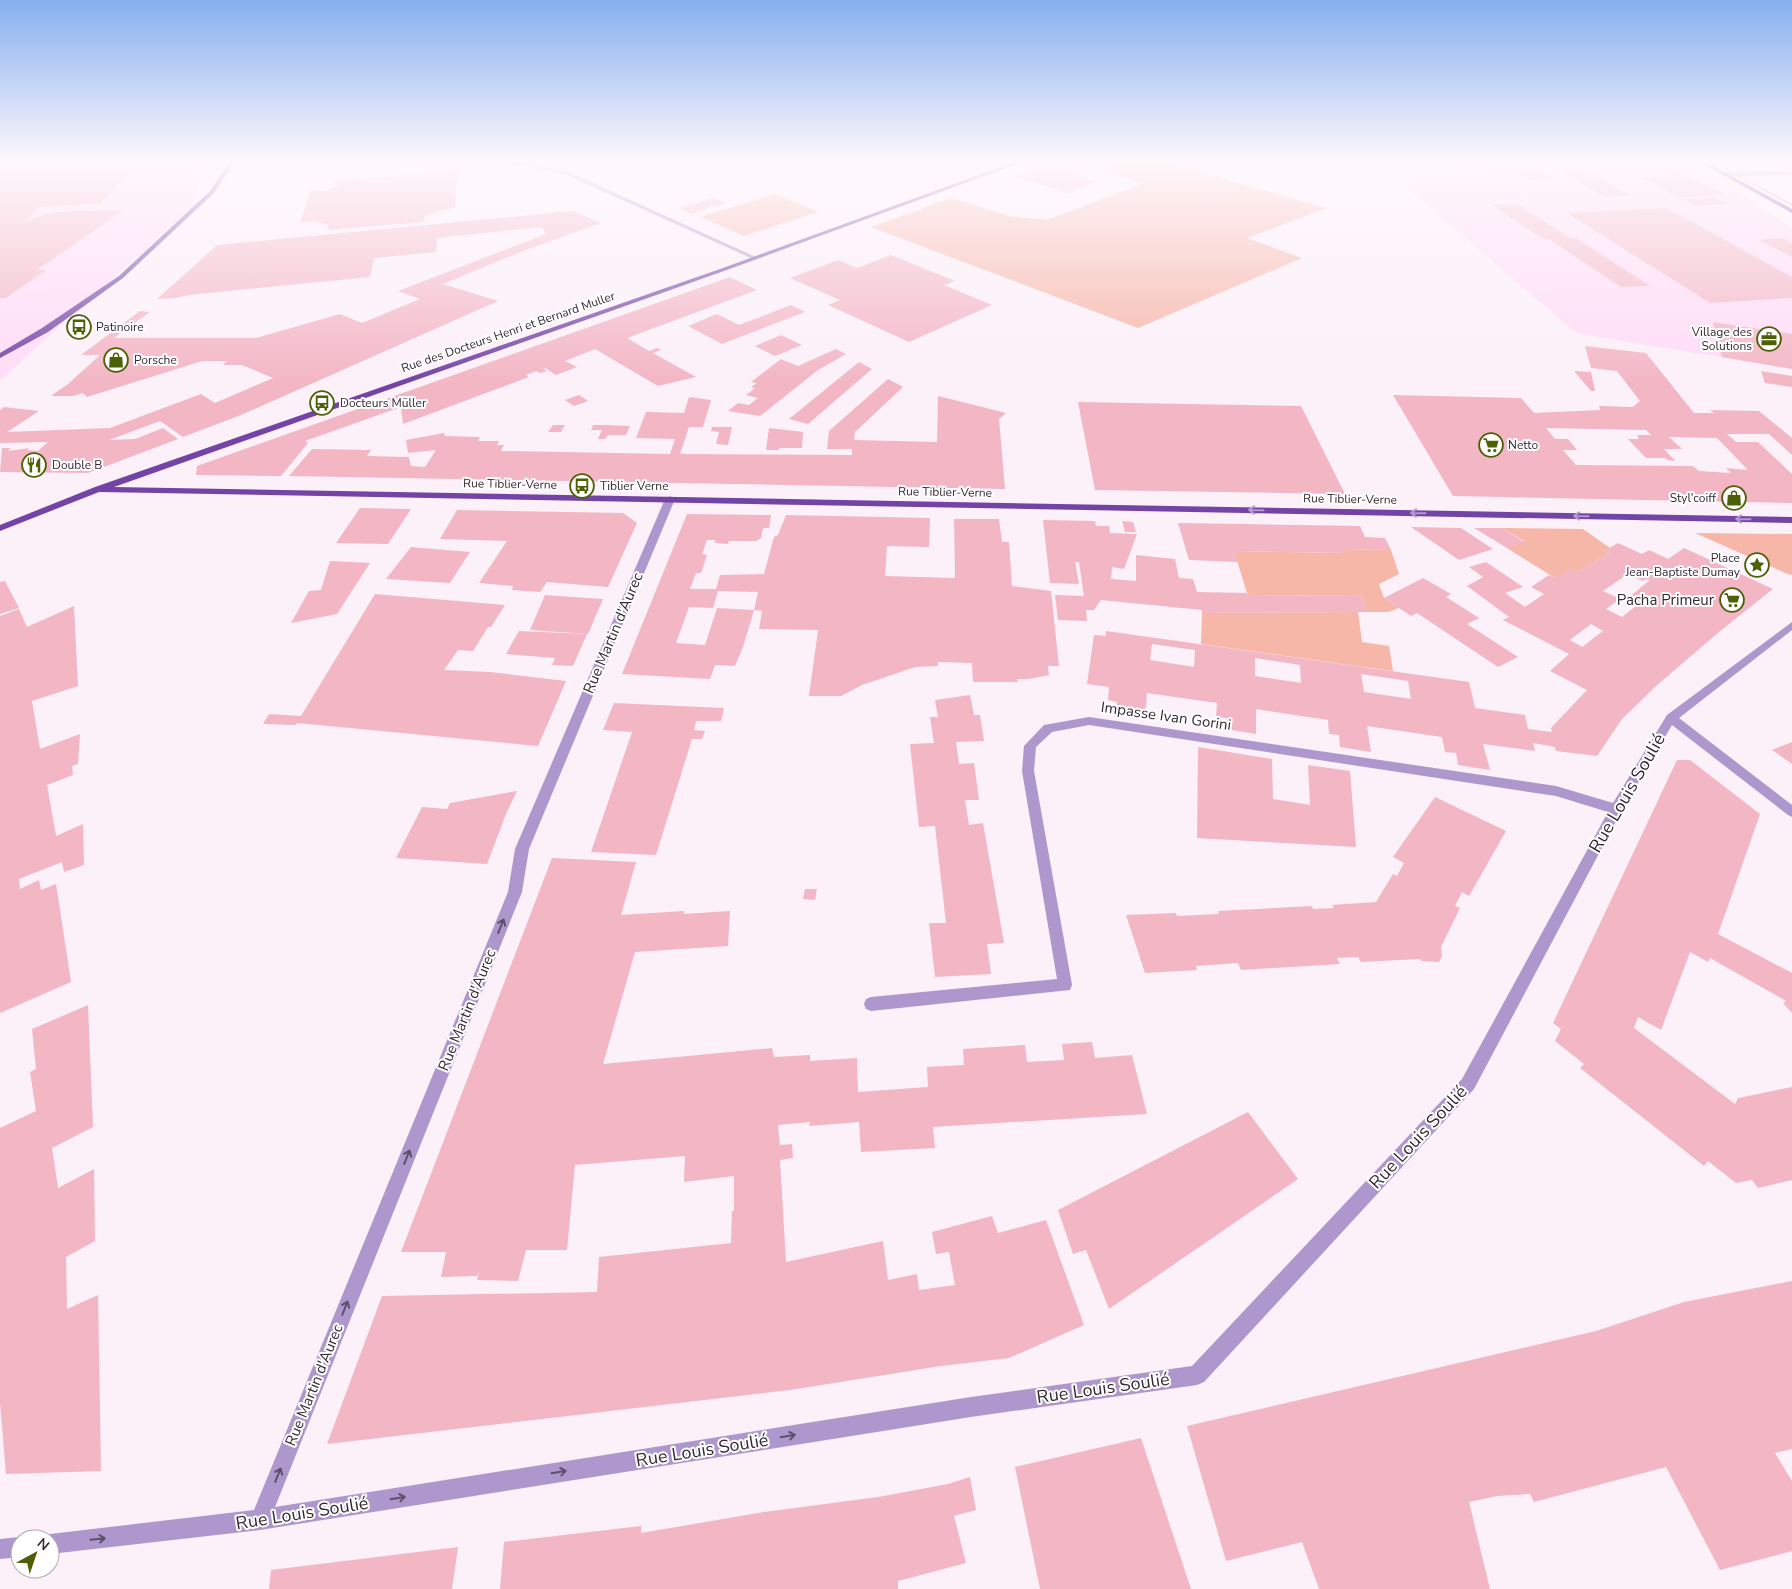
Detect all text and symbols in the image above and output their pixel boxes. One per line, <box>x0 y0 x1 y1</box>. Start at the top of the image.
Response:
street label: Rue des Docteurs Henri et Bernard Muller <box>399 288 618 376</box>
bus stop icon: Patinoire <box>66 314 92 340</box>
place label: Patinoire <box>96 319 144 335</box>
place label: Village des Solutions <box>1691 324 1752 354</box>
office icon: Village des Solutions <box>1756 326 1782 352</box>
shop icon: Porsche <box>103 347 129 373</box>
place label: Porsche <box>134 352 177 368</box>
bus stop icon: Docteurs Müller <box>309 390 335 416</box>
place label: Docteurs Müller <box>340 395 427 411</box>
supermarket icon: Netto <box>1478 432 1504 458</box>
place label: Netto <box>1508 437 1538 453</box>
restaurant icon: Double B <box>21 452 47 478</box>
place label: Double B <box>52 457 102 473</box>
bus stop icon: Tiblier Verne <box>569 473 595 499</box>
street label: Rue Tiblier-Verne <box>463 475 557 493</box>
place label: Tiblier Verne <box>600 478 669 494</box>
street label: Rue Tiblier-Verne <box>898 483 992 501</box>
shop icon: Styl'coiff <box>1721 485 1747 511</box>
street label: Rue Tiblier-Verne <box>1303 490 1397 508</box>
place label: Styl'coiff <box>1670 490 1717 506</box>
one-way arrow <box>1248 505 1264 515</box>
one-way arrow <box>1411 508 1427 518</box>
one-way arrow <box>1573 511 1590 521</box>
one-way arrow <box>1736 514 1752 524</box>
place label: Place Jean-Baptiste Dumay <box>1624 550 1741 580</box>
place icon: Place Jean-Baptiste Dumay <box>1744 552 1770 578</box>
street label: Rue Martin d'Aurec <box>578 569 648 697</box>
supermarket icon: Pacha Primeur <box>1719 587 1745 613</box>
place label: Pacha Primeur <box>1617 590 1715 610</box>
street label: Impasse Ivan Gorini <box>1100 697 1232 735</box>
street label: Rue Louis Soulié <box>1583 729 1671 857</box>
one-way arrow <box>497 919 506 934</box>
street label: Rue Martin d'Aurec <box>433 946 501 1074</box>
street label: Rue Louis Soulié <box>1364 1080 1472 1194</box>
one-way arrow <box>403 1150 412 1165</box>
one-way arrow <box>341 1301 351 1316</box>
street label: Rue Martin d'Aurec <box>280 1321 348 1449</box>
street label: Rue Louis Soulié <box>1035 1367 1171 1409</box>
street label: Rue Louis Soulié <box>634 1428 770 1472</box>
one-way arrow <box>780 1430 796 1440</box>
one-way arrow <box>550 1467 566 1477</box>
one-way arrow <box>274 1468 283 1483</box>
street label: Rue Louis Soulié <box>234 1491 370 1535</box>
one-way arrow <box>390 1493 406 1503</box>
north arrow <box>10 1529 60 1579</box>
text: N <box>33 1534 53 1555</box>
one-way arrow <box>90 1534 106 1544</box>

